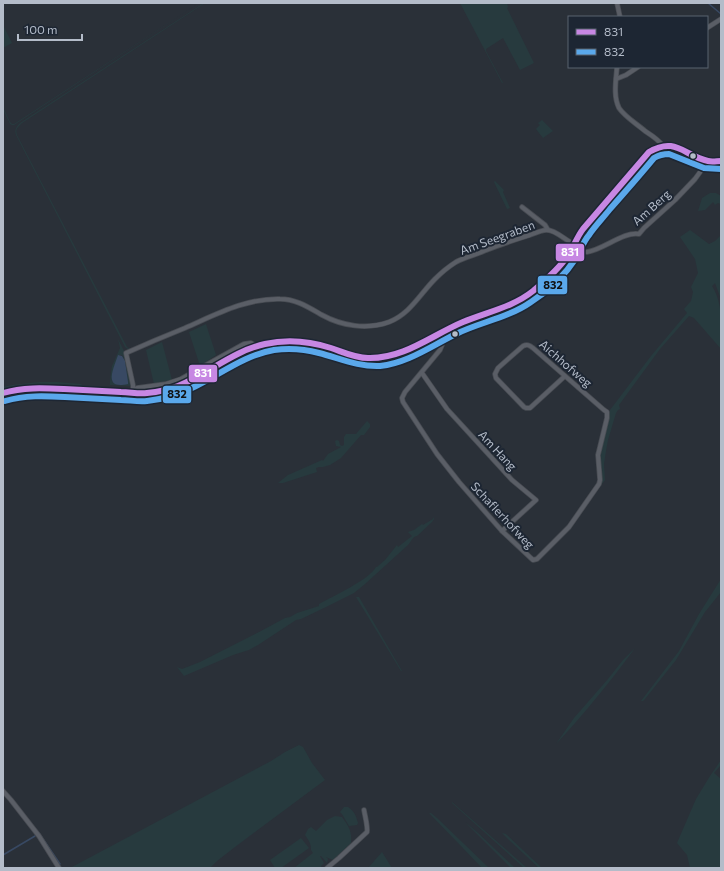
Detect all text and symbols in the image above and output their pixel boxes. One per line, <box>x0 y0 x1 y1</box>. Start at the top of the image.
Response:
scale bar <box>18 16 82 42</box>
legend <box>568 16 708 68</box>
text: 100 m <box>24 22 58 36</box>
text: 831 <box>604 24 623 38</box>
text: 832 <box>604 44 625 58</box>
unlabelled marker <box>688 151 698 161</box>
street label: Am Berg <box>629 186 673 228</box>
street label: Am Seegraben <box>458 217 536 257</box>
line badge: 831 <box>555 243 585 262</box>
text: 831 <box>561 245 579 258</box>
line badge: 832 <box>537 275 568 295</box>
text: 832 <box>543 278 563 291</box>
unlabelled marker <box>450 329 460 339</box>
street label: Aichhofweg <box>537 336 596 390</box>
line badge: 831 <box>188 364 218 383</box>
text: 831 <box>194 366 212 379</box>
line badge: 832 <box>162 385 192 404</box>
text: 832 <box>167 387 187 400</box>
street label: Am Hang <box>476 427 520 473</box>
street label: Schaflerhofweg <box>469 479 538 552</box>

